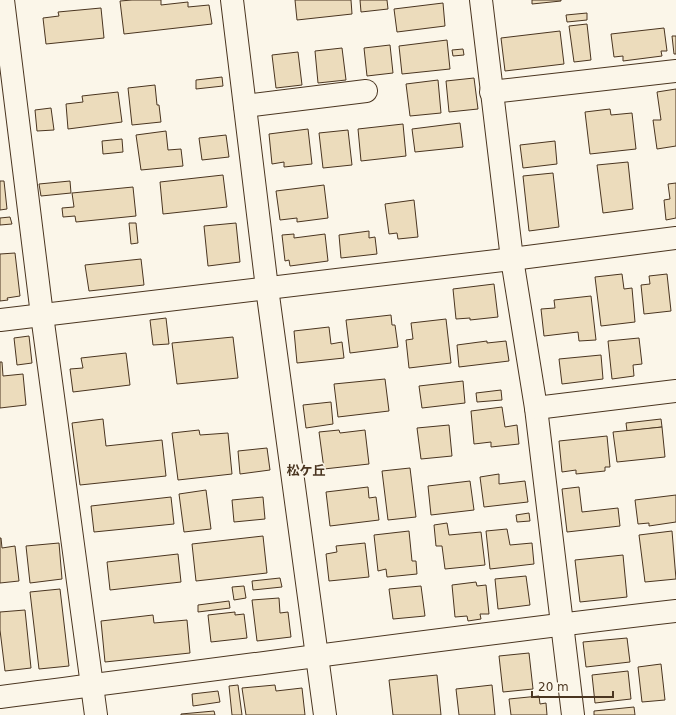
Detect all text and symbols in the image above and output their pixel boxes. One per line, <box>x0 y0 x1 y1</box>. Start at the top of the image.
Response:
district label: 松ケ丘 <box>286 463 326 478</box>
scale bar <box>532 673 613 699</box>
text: 20 m <box>538 680 569 694</box>

